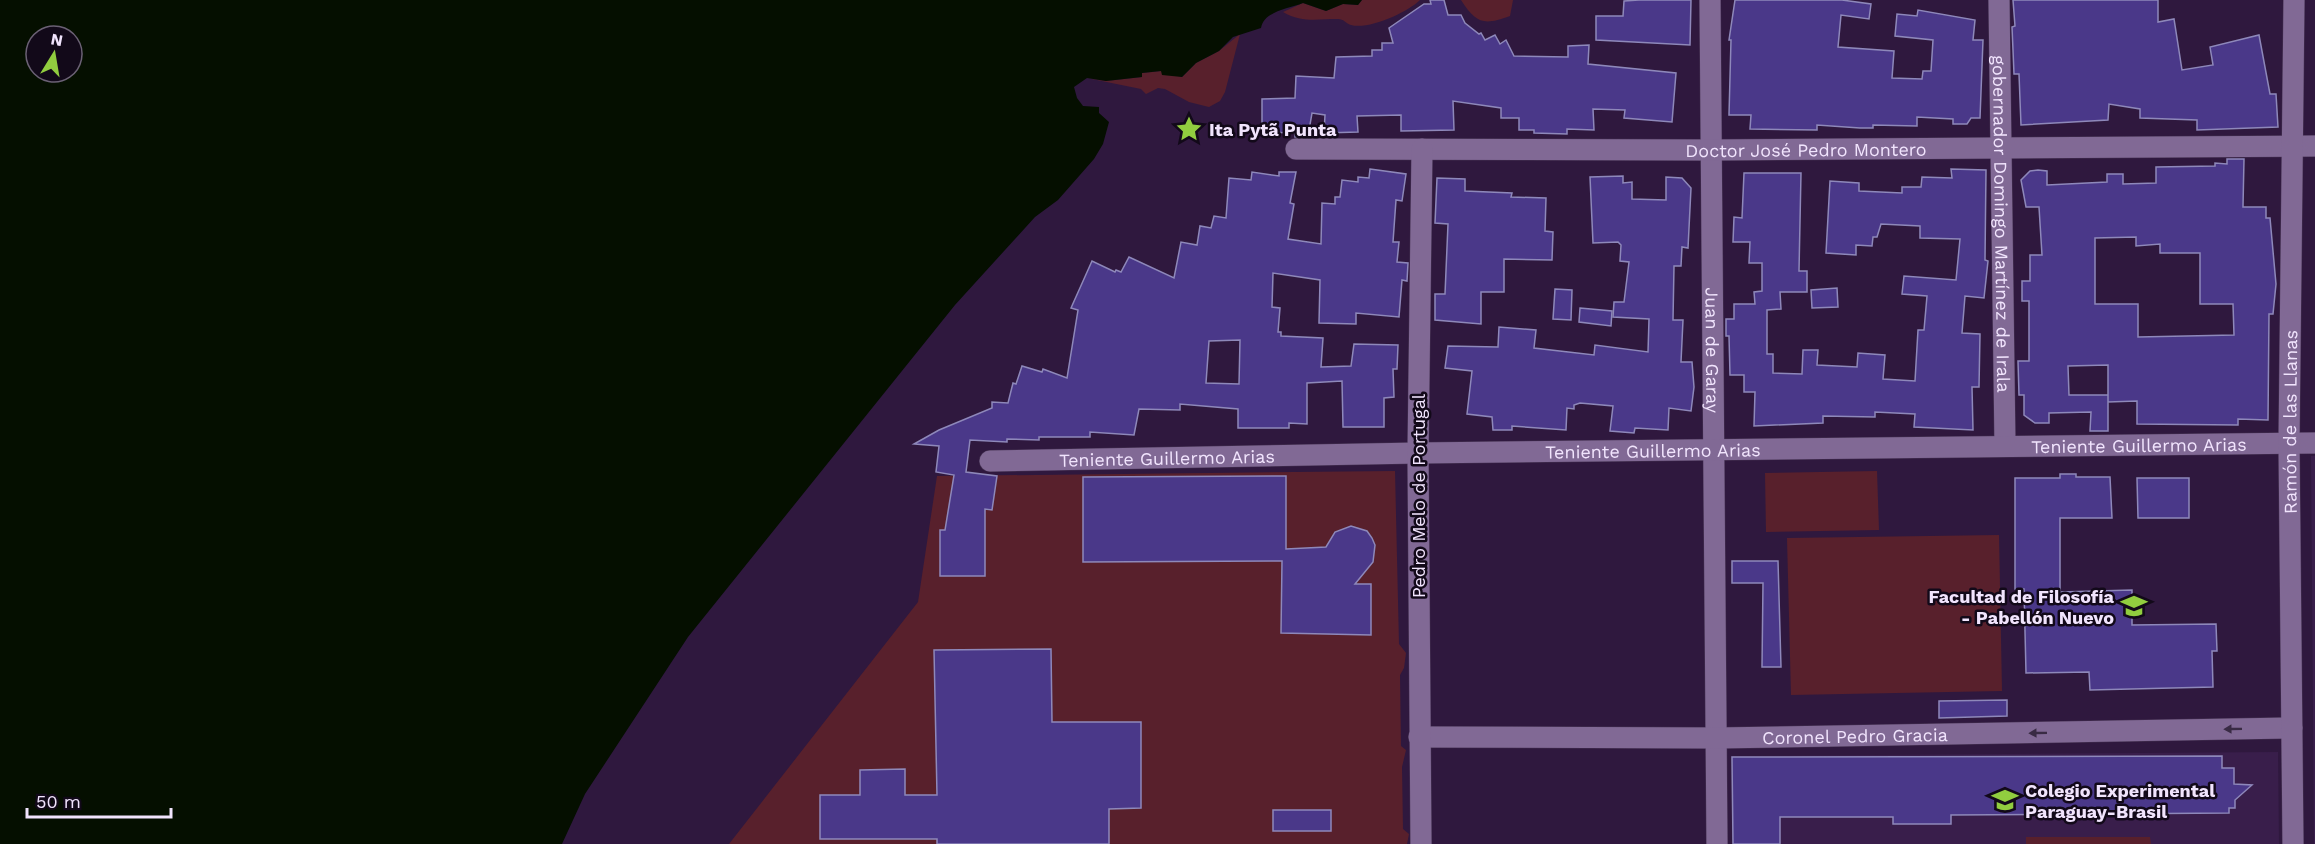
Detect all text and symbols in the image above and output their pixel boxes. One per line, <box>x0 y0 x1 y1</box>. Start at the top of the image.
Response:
north arrow <box>24 24 84 84</box>
text: N <box>49 29 64 50</box>
street label: gobernador Domingo Martínez de Irala <box>1989 55 2015 393</box>
place icon: Ita Pytã Punta <box>1174 114 1204 144</box>
place label: Ita Pytã Punta <box>1209 119 1337 140</box>
street label: Doctor José Pedro Montero <box>1685 138 1927 161</box>
street label: Juan de Garay <box>1702 287 1724 414</box>
street label: Ramón de las Llanas <box>2278 330 2301 514</box>
street label: Pedro Melo de Portugal <box>1408 393 1429 598</box>
street label: Teniente Guillermo Arias <box>2031 433 2247 457</box>
street label: Teniente Guillermo Arias <box>1545 439 1761 462</box>
street label: Teniente Guillermo Arias <box>1059 445 1275 470</box>
place label: Facultad de Filosofía - Pabellón Nuevo <box>1929 586 2115 628</box>
school or university icon: Facultad de Filosofía - Pabellón Nuevo <box>2119 591 2149 621</box>
street label: Coronel Pedro Gracia <box>1762 723 1948 748</box>
one-way arrow <box>2224 725 2243 734</box>
one-way arrow <box>2029 728 2048 738</box>
place label: Colegio Experimental Paraguay-Brasil <box>2025 780 2215 822</box>
scale bar <box>27 781 171 819</box>
school or university icon: Colegio Experimental Paraguay-Brasil <box>1990 785 2020 815</box>
text: 50 m <box>36 791 81 812</box>

